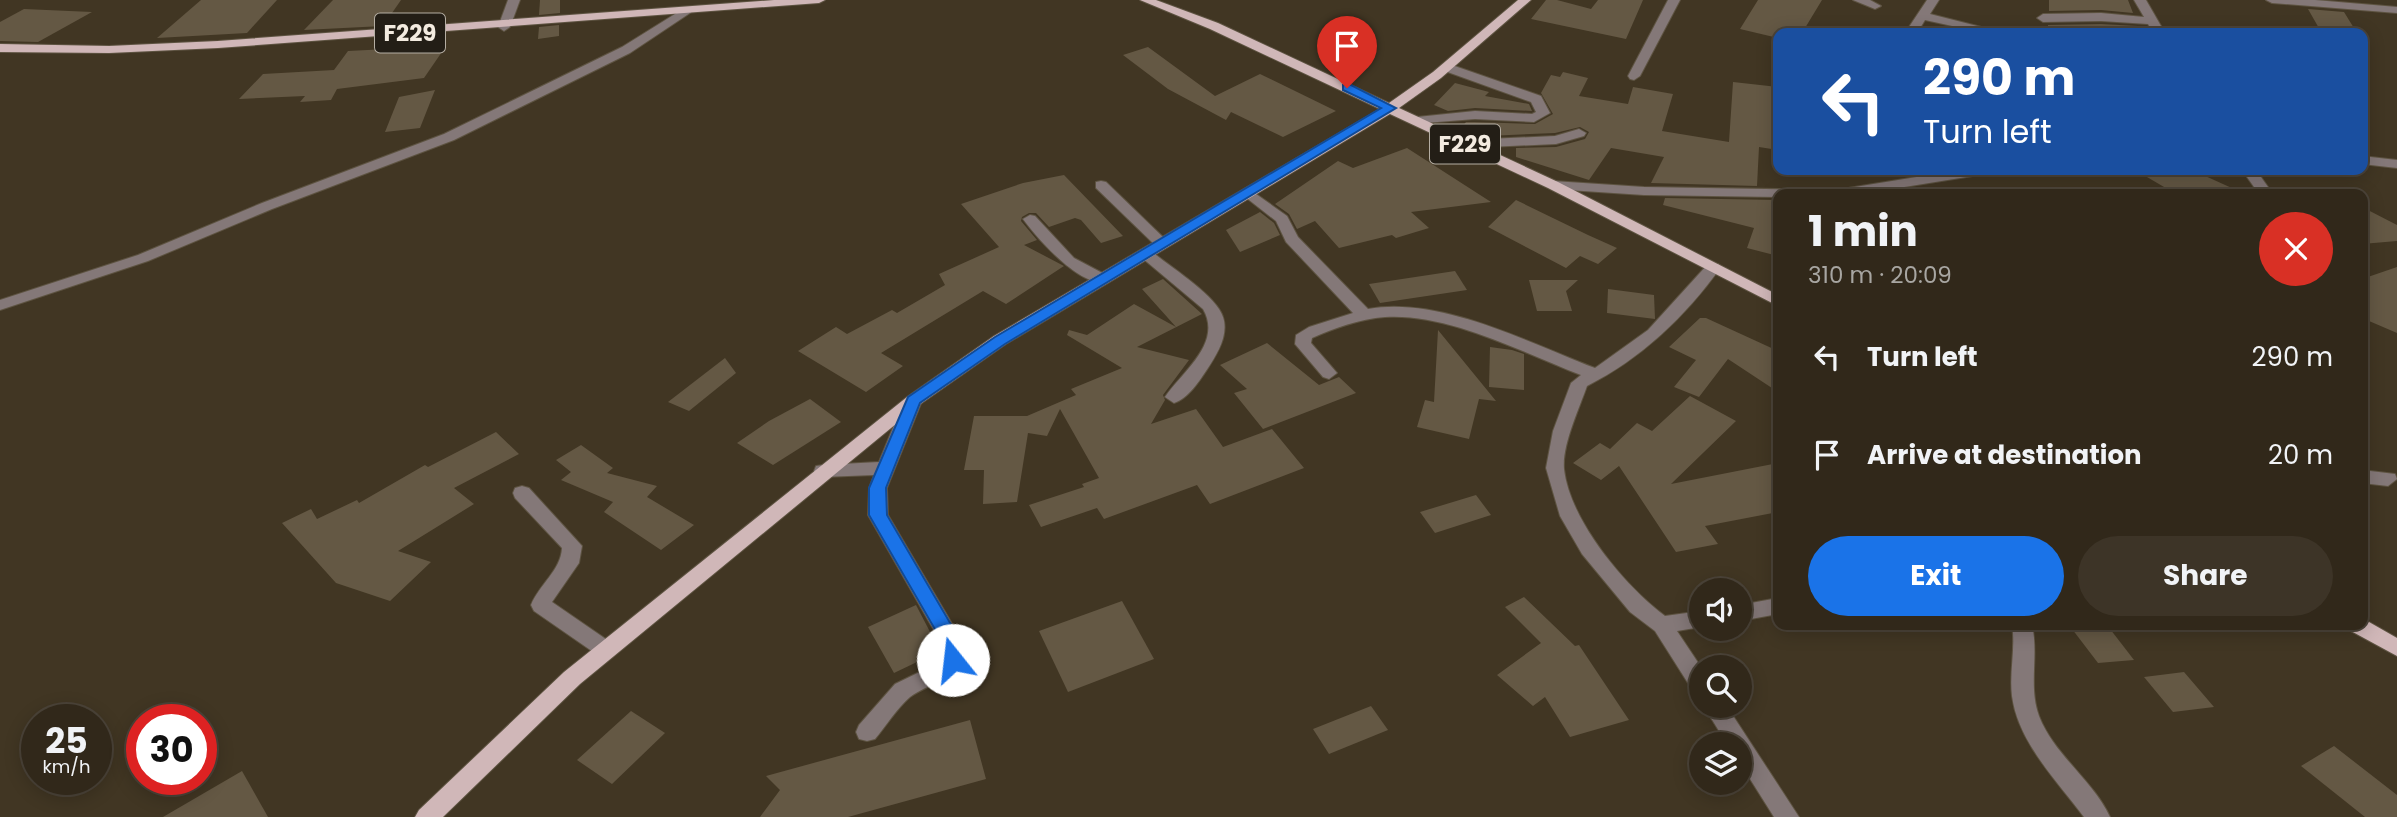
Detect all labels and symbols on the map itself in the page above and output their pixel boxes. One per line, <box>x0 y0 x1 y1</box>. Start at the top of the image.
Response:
road number: F229 <box>375 14 445 52</box>
pin <box>1317 16 1377 88</box>
road number: F229 <box>1430 125 1500 164</box>
position arrow <box>916 623 990 697</box>
speed limit sign: 30 <box>126 704 217 795</box>

